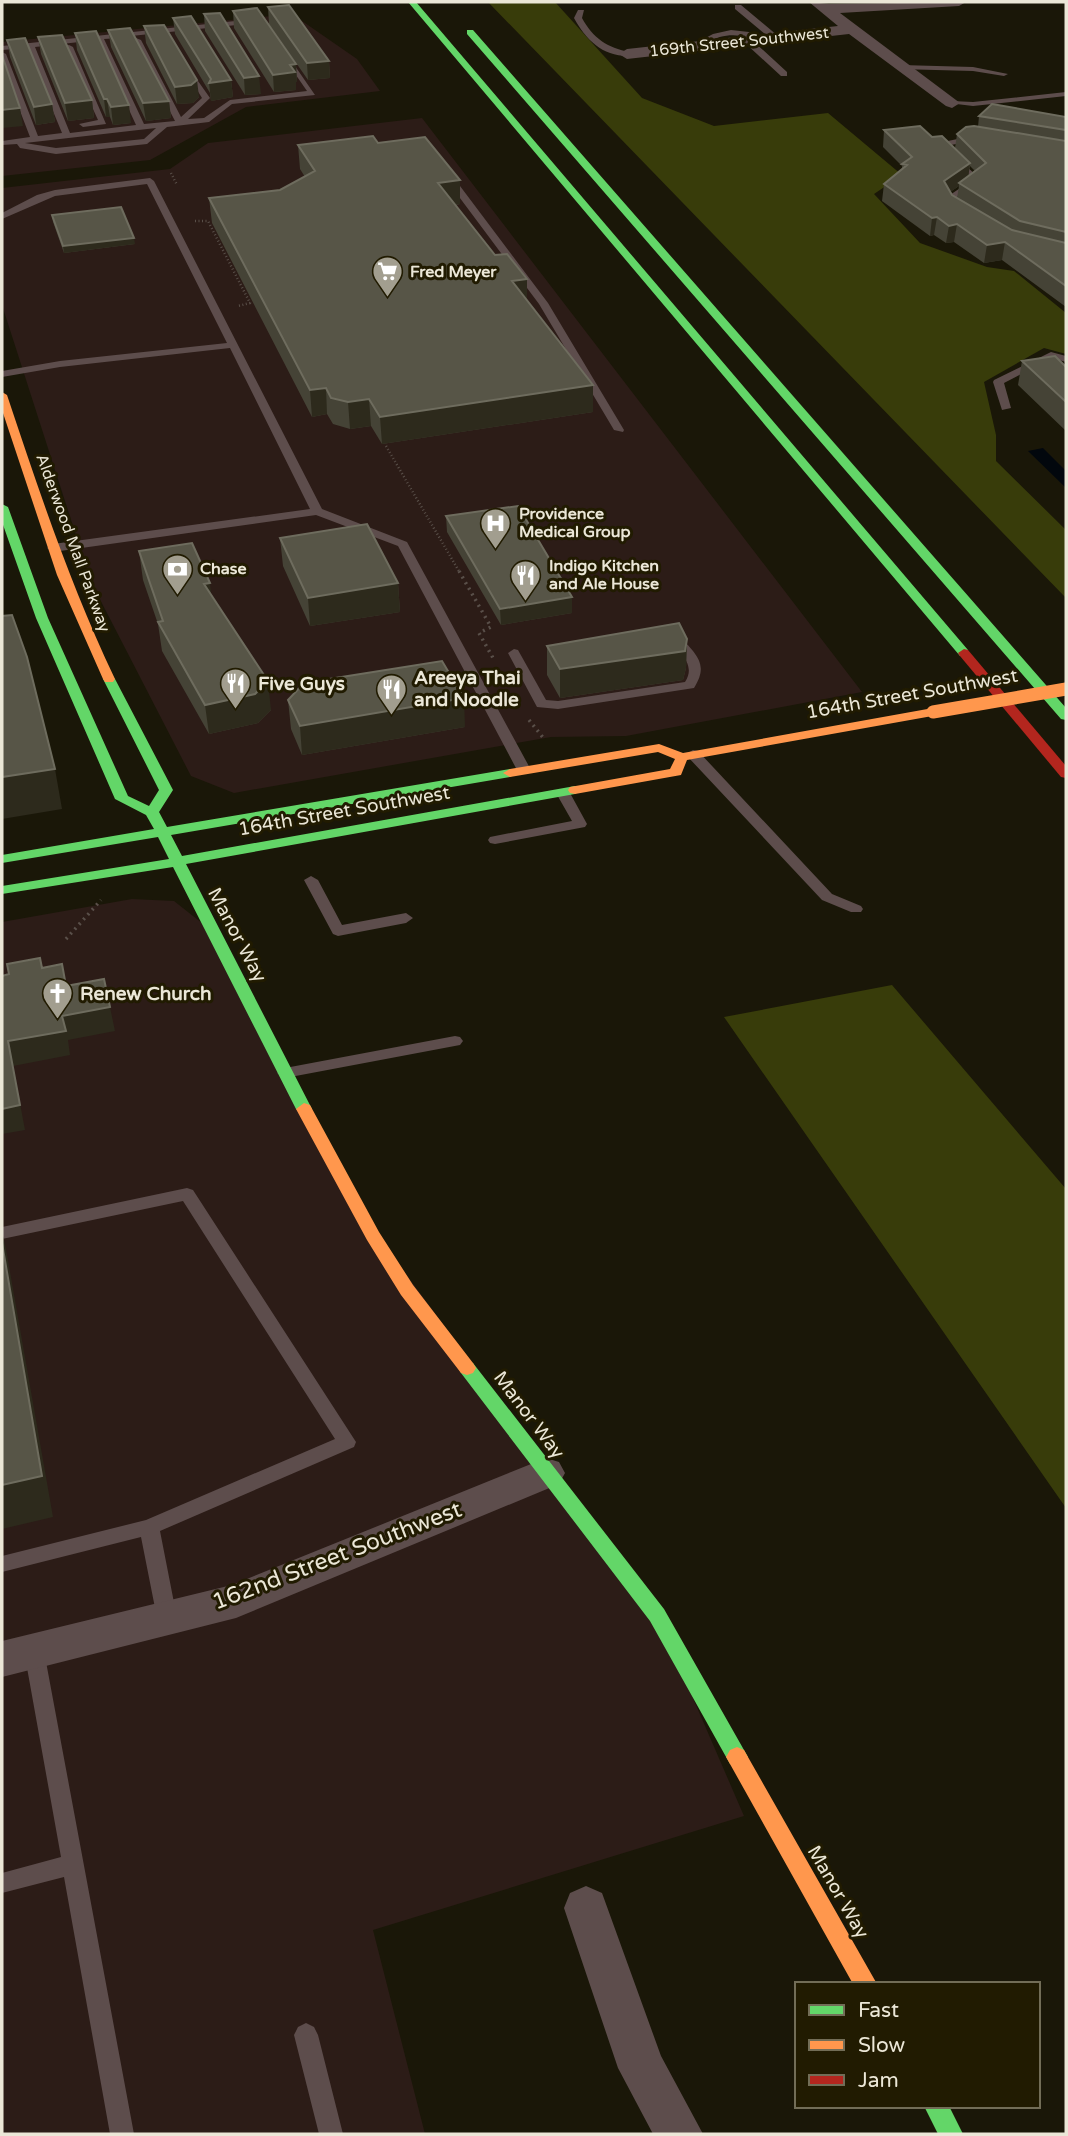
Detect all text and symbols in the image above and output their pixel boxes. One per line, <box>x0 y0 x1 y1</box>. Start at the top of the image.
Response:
street label: 169th Street Southwest <box>648 23 830 61</box>
supermarket icon: Fred Meyer <box>370 255 404 299</box>
place label: Fred Meyer <box>410 262 497 282</box>
street label: Alderwood Mall Parkway <box>31 451 115 635</box>
place label: Providence Medical Group <box>519 504 631 542</box>
hospital icon: Providence Medical Group <box>479 506 513 550</box>
bank icon: Chase <box>160 552 194 596</box>
place label: Indigo Kitchen and Ale House <box>549 556 659 594</box>
restaurant icon: Indigo Kitchen and Ale House <box>509 558 543 602</box>
place label: Chase <box>200 559 247 579</box>
street label: 164th Street Southwest <box>805 665 1019 723</box>
restaurant icon: Five Guys <box>218 667 252 711</box>
place label: Areeya Thai and Noodle <box>414 667 521 711</box>
restaurant icon: Areeya Thai and Noodle <box>374 672 408 716</box>
place label: Five Guys <box>258 673 345 696</box>
street label: 164th Street Southwest <box>237 782 451 840</box>
street label: Manor Way <box>203 884 271 986</box>
church icon: Renew Church <box>40 977 74 1021</box>
place label: Renew Church <box>80 983 211 1005</box>
street label: Manor Way <box>489 1367 569 1463</box>
street label: 162nd Street Southwest <box>208 1495 466 1617</box>
street label: Manor Way <box>803 1842 873 1942</box>
legend <box>795 1982 1040 2108</box>
text: Fast <box>858 1998 899 2023</box>
text: Slow <box>858 2033 906 2058</box>
text: Jam <box>858 2068 899 2093</box>

